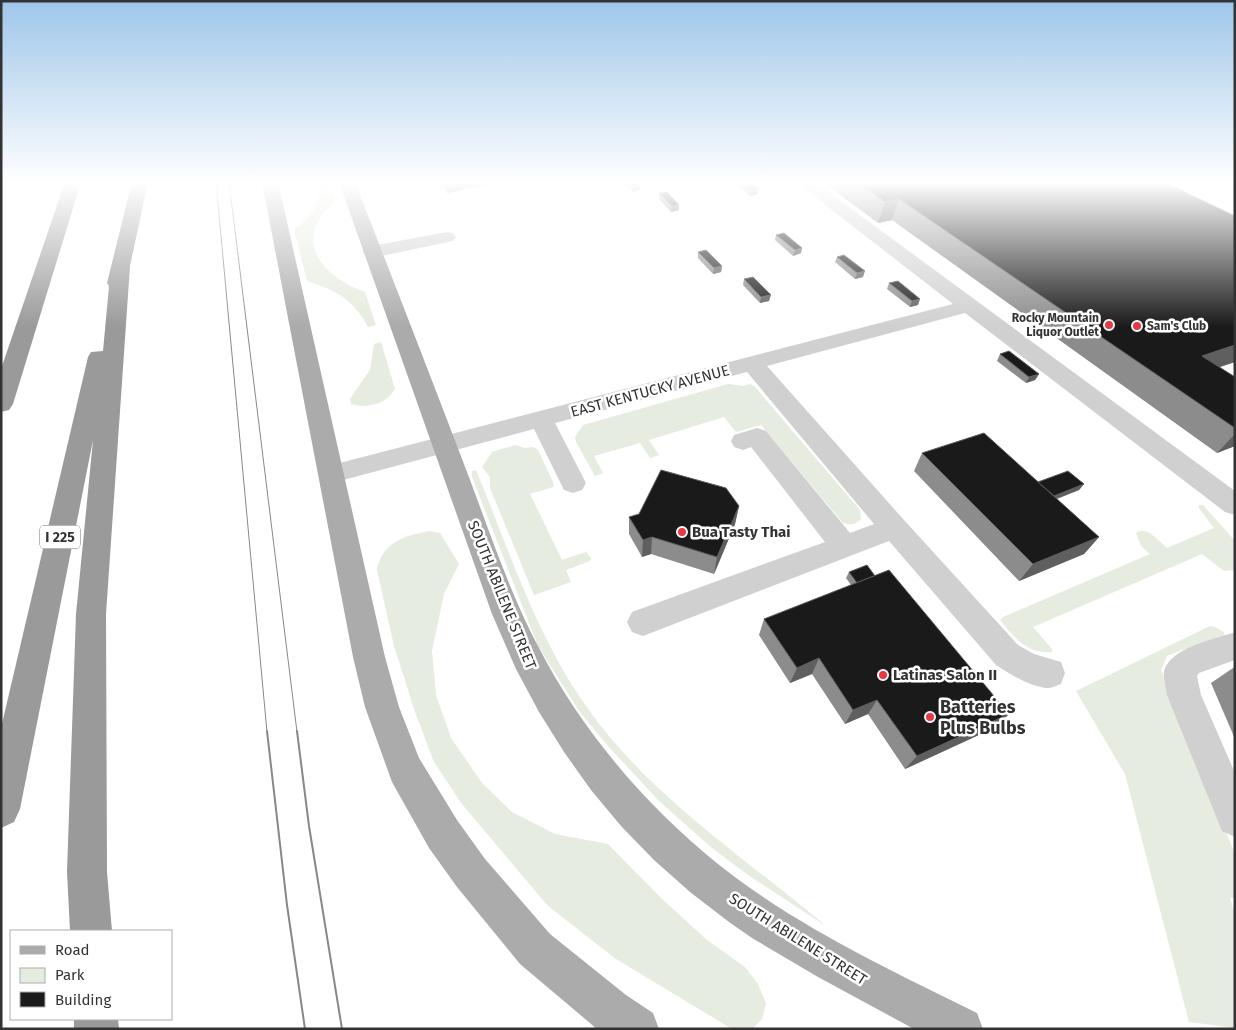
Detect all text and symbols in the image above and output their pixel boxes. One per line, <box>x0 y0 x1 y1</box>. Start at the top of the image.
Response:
place label: Rocky Mountain Liquor Outlet <box>1012 311 1099 339</box>
marker: Rocky Mountain Liquor Outlet <box>1103 319 1115 331</box>
place label: Sam's Club <box>1147 319 1206 333</box>
marker: Sam's Club <box>1131 320 1143 332</box>
street label: EAST KENTUCKY AVENUE <box>569 361 731 421</box>
street label: SOUTH ABILENE STREET <box>464 518 540 672</box>
place label: Bua Tasty Thai <box>692 523 791 541</box>
road number: I 225 <box>40 526 80 548</box>
marker: Bua Tasty Thai <box>676 526 688 538</box>
place label: Latinas Salon II <box>893 666 997 684</box>
marker: Latinas Salon II <box>877 669 889 681</box>
place label: Batteries Plus Bulbs <box>940 696 1026 739</box>
marker: Batteries Plus Bulbs <box>924 711 936 723</box>
street label: SOUTH ABILENE STREET <box>726 889 870 989</box>
legend <box>10 930 172 1020</box>
text: Road <box>55 941 90 959</box>
text: Park <box>55 966 85 984</box>
text: Building <box>55 991 111 1009</box>

